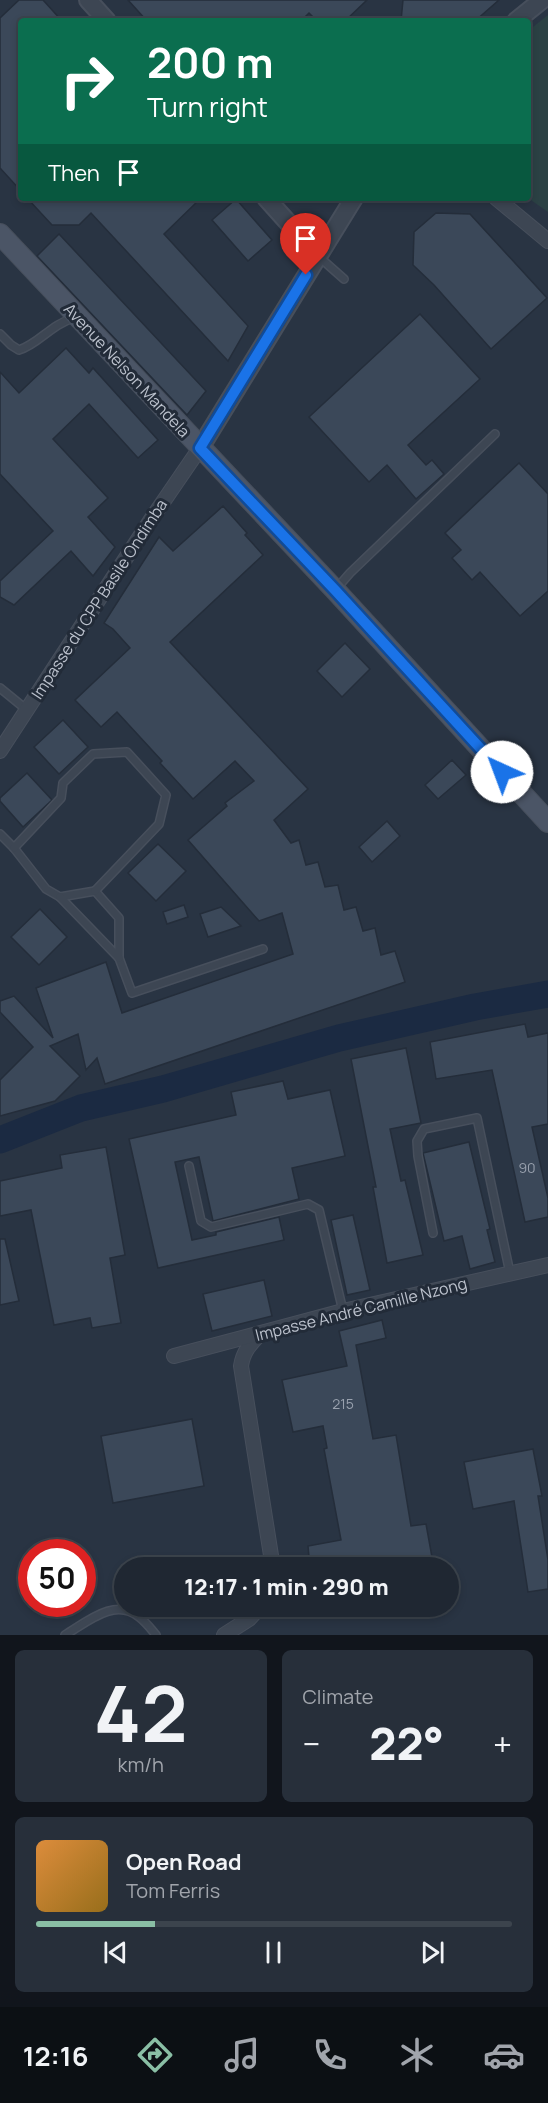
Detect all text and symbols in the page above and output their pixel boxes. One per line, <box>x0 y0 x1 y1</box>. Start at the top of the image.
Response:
text: 200 m <box>147 33 273 91</box>
icon: right <box>48 42 126 120</box>
text: Turn right <box>147 88 268 125</box>
icon: arrive <box>112 156 145 189</box>
text: Then <box>48 158 100 188</box>
pin <box>280 213 331 275</box>
icon: arrive <box>289 222 322 255</box>
street label: Avenue Nelson Mandela <box>59 298 195 442</box>
street label: Impasse du CPP Basile Ondimba <box>26 495 172 703</box>
position arrow <box>470 740 534 804</box>
house number: 90 <box>518 1158 536 1177</box>
street label: Impasse André Camille Nzong <box>253 1272 469 1346</box>
house number: 215 <box>332 1394 354 1413</box>
speed limit sign: 50 <box>18 1539 96 1617</box>
text: 12:17 · 1 min · 290 m <box>184 1572 389 1602</box>
text: 42 <box>94 1659 188 1765</box>
text: Climate <box>303 1683 374 1710</box>
text: 22° <box>369 1712 444 1774</box>
text: − <box>303 1721 320 1766</box>
text: + <box>493 1721 512 1766</box>
text: km/h <box>117 1751 164 1778</box>
text: Open Road <box>126 1847 241 1877</box>
text: Tom Ferris <box>126 1877 220 1904</box>
icon: previous <box>99 1936 132 1969</box>
icon: pause <box>257 1936 290 1969</box>
icon: next <box>416 1936 449 1969</box>
icon: directions <box>134 2034 176 2076</box>
icon: music <box>221 2034 263 2076</box>
icon: phone <box>309 2034 351 2076</box>
icon: climate <box>396 2034 438 2076</box>
icon: car <box>483 2034 525 2076</box>
text: 12:16 <box>23 2037 88 2074</box>

